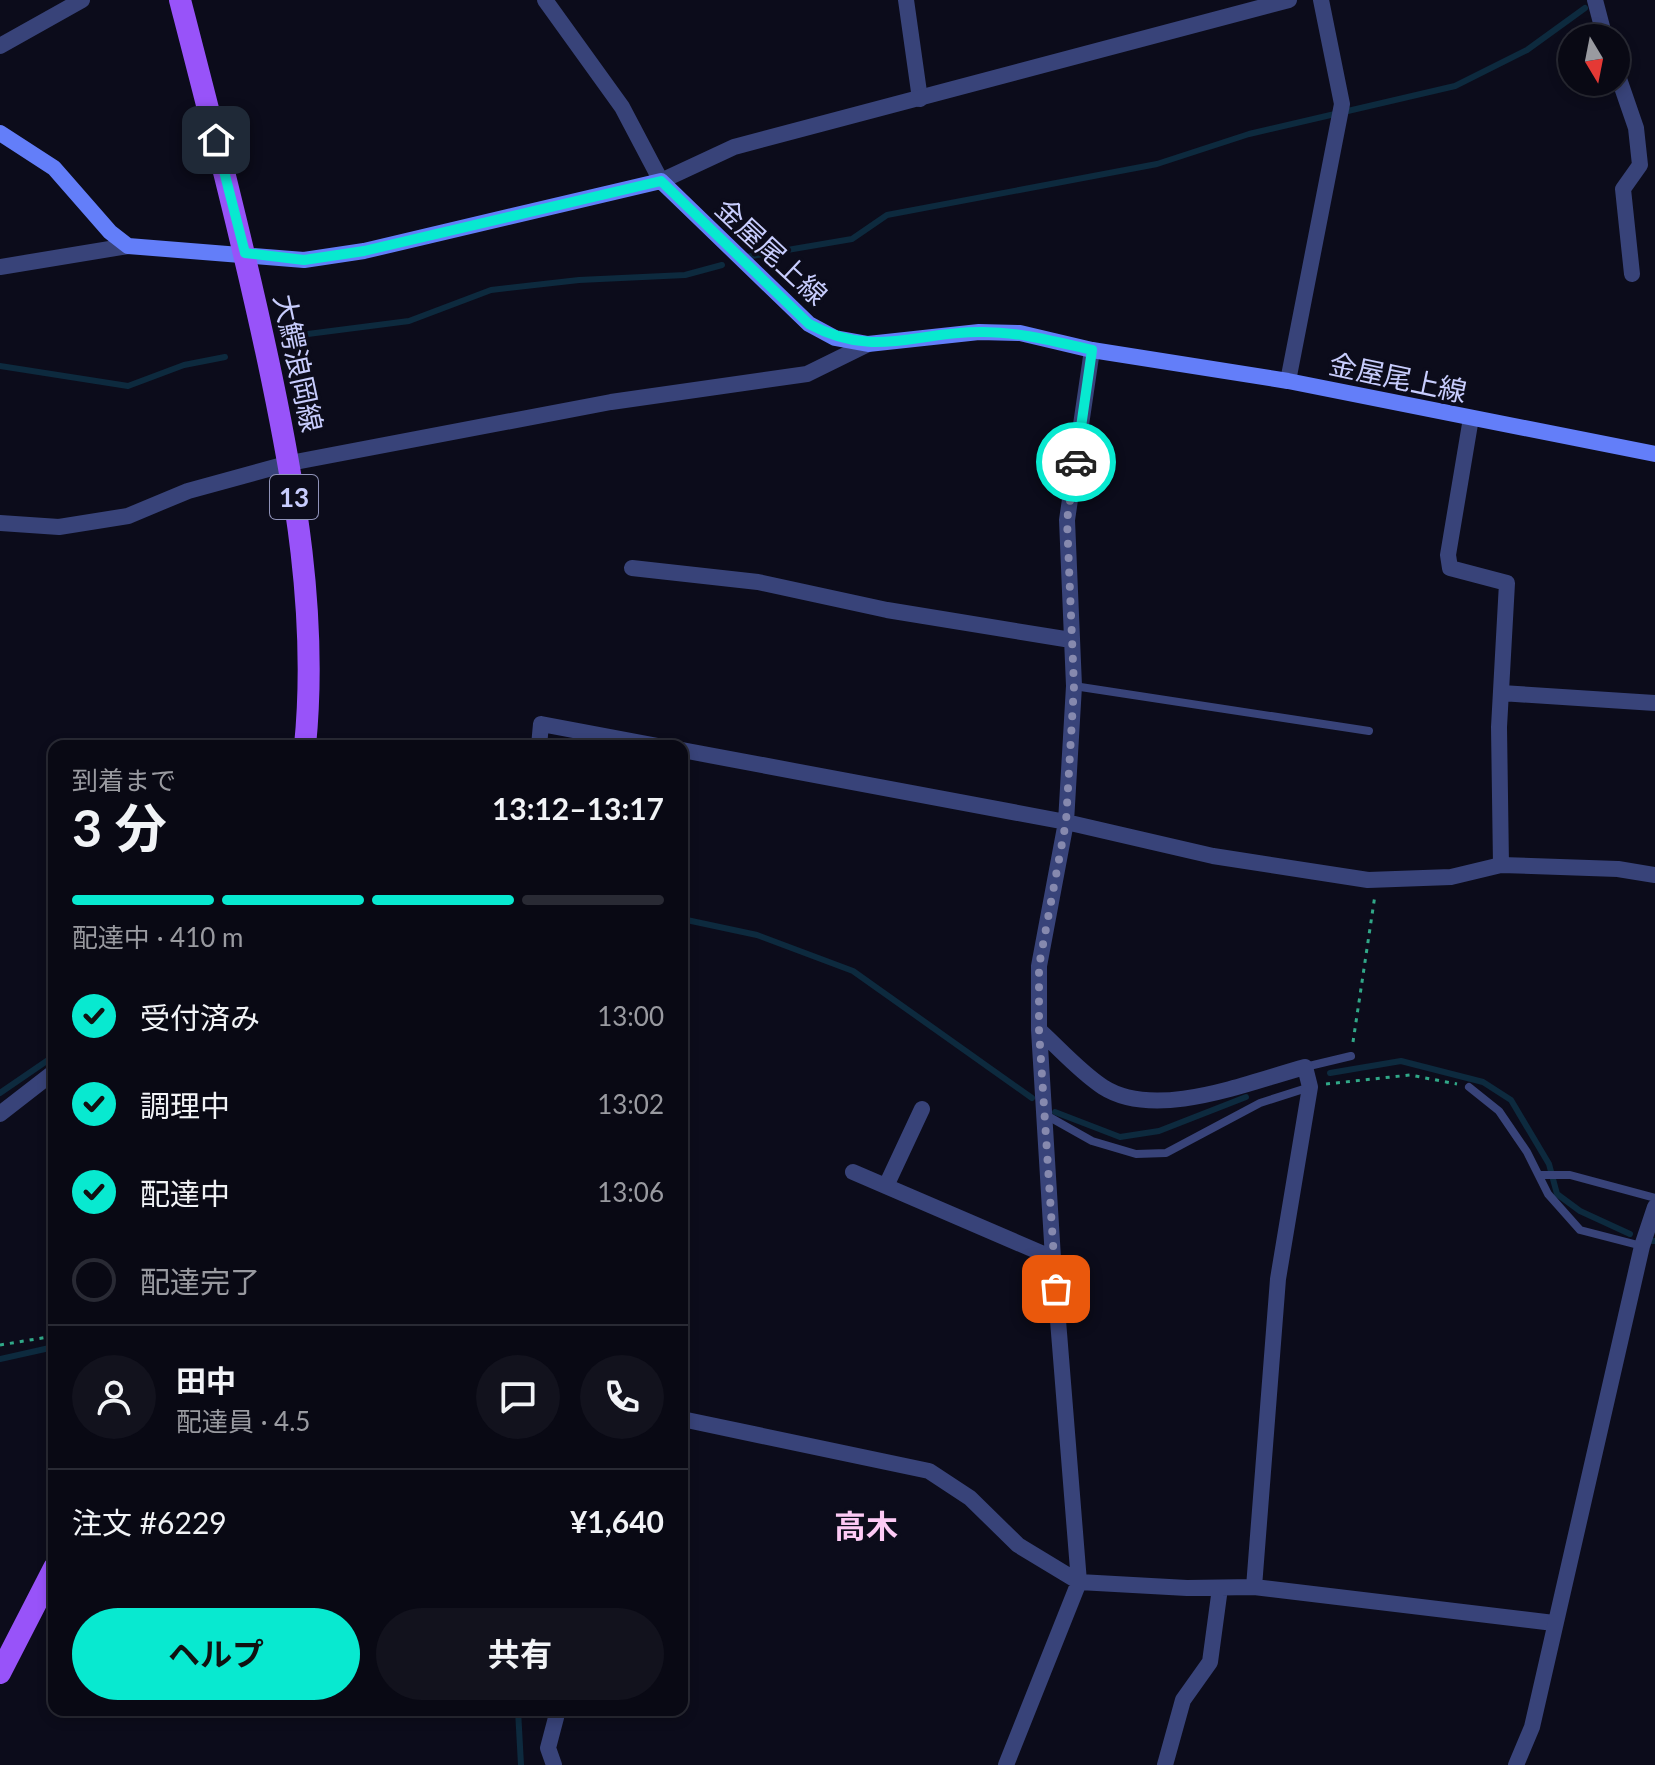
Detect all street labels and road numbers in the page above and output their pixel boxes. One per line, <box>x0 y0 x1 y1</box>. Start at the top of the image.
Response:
street label: 金屋尾上線 <box>709 191 835 311</box>
street label: 大鰐浪岡線 <box>268 291 330 435</box>
street label: 金屋尾上線 <box>1326 346 1470 408</box>
road number: 13 <box>270 475 318 519</box>

